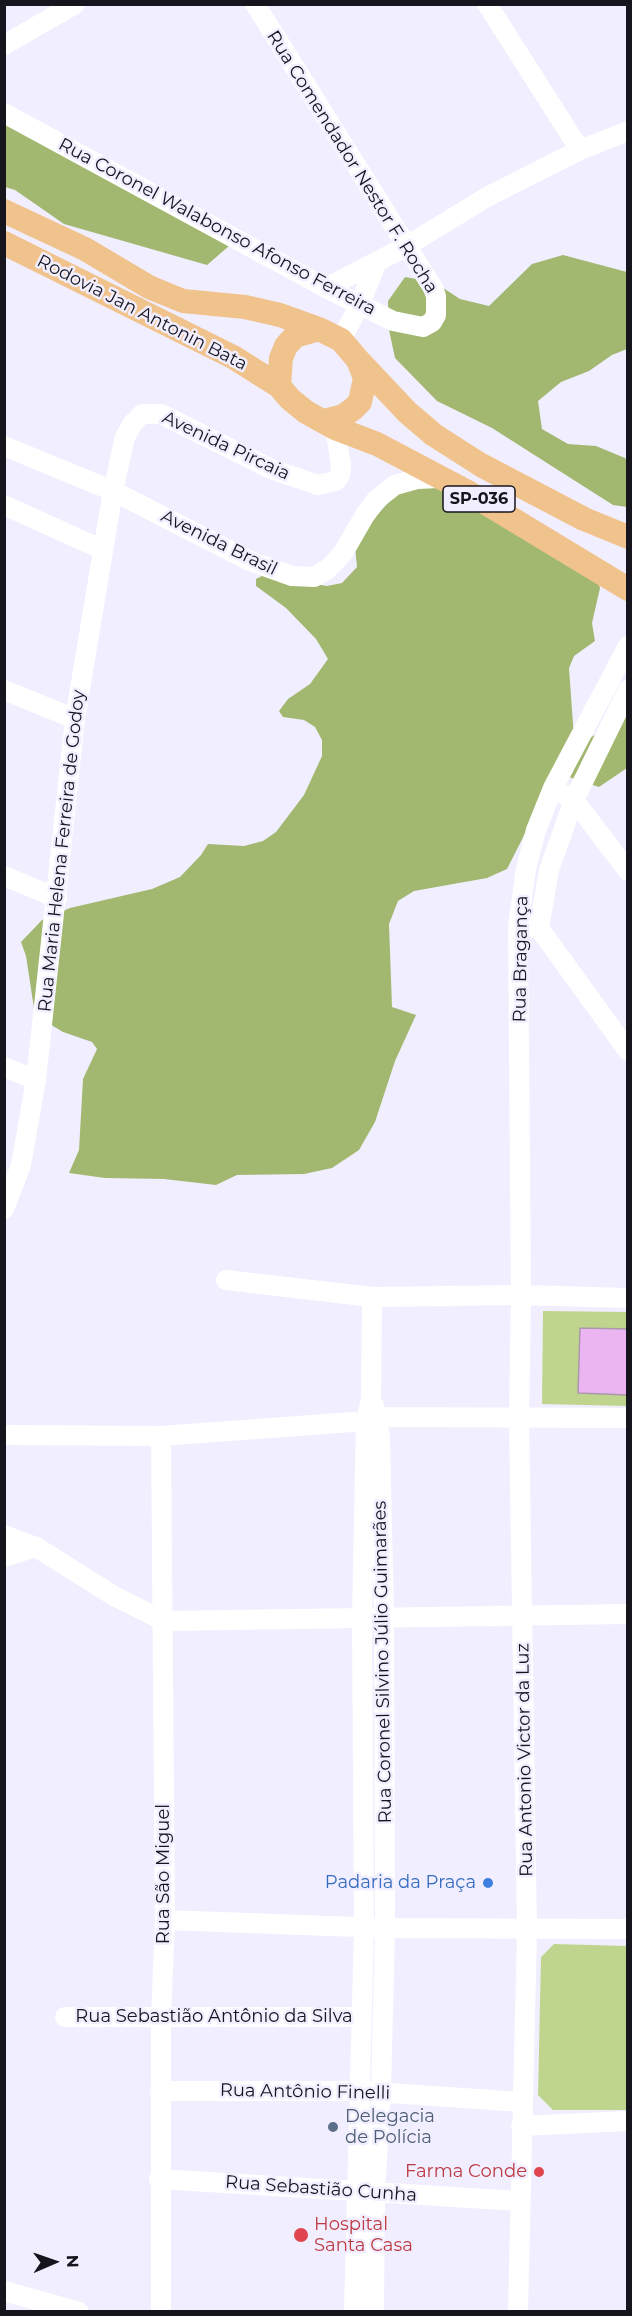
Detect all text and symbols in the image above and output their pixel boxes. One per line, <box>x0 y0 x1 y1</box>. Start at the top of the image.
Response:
street label: Rua Comendador Nestor F. Rocha <box>262 27 442 297</box>
street label: Rua Coronel Walabonso Afonso Ferreira <box>55 134 379 320</box>
street label: Rodovia Jan Antonin Bata <box>33 250 251 376</box>
street label: Avenida Pircaia <box>159 407 293 485</box>
road number: SP-036 <box>443 486 515 512</box>
street label: Avenida Brasil <box>157 506 281 580</box>
street label: Rua Maria Helena Ferreira de Godoy <box>34 689 90 1013</box>
street label: Rua Bragança <box>509 895 533 1023</box>
street label: Rua Coronel Silvino Júlio Guimarães <box>369 1501 397 1823</box>
street label: Rua Antonio Victor da Luz <box>512 1643 538 1877</box>
street label: Rua São Miguel <box>153 1804 175 1944</box>
place label: Padaria da Praça <box>325 1872 476 1894</box>
marker: Padaria da Praça <box>481 1876 495 1890</box>
street label: Rua Sebastião Antônio da Silva <box>75 2006 353 2028</box>
street label: Rua Antônio Finelli <box>220 2080 390 2104</box>
place label: Delegacia de Polícia <box>345 2106 435 2148</box>
marker: Delegacia de Polícia <box>326 2120 340 2134</box>
place label: Farma Conde <box>405 2161 527 2183</box>
marker: Farma Conde <box>532 2165 546 2179</box>
street label: Rua Sebastião Cunha <box>224 2172 418 2206</box>
place label: Hospital Santa Casa <box>314 2214 413 2256</box>
marker: Hospital Santa Casa <box>292 2226 310 2244</box>
north arrow <box>24 2232 84 2292</box>
text: N <box>63 2255 82 2268</box>

